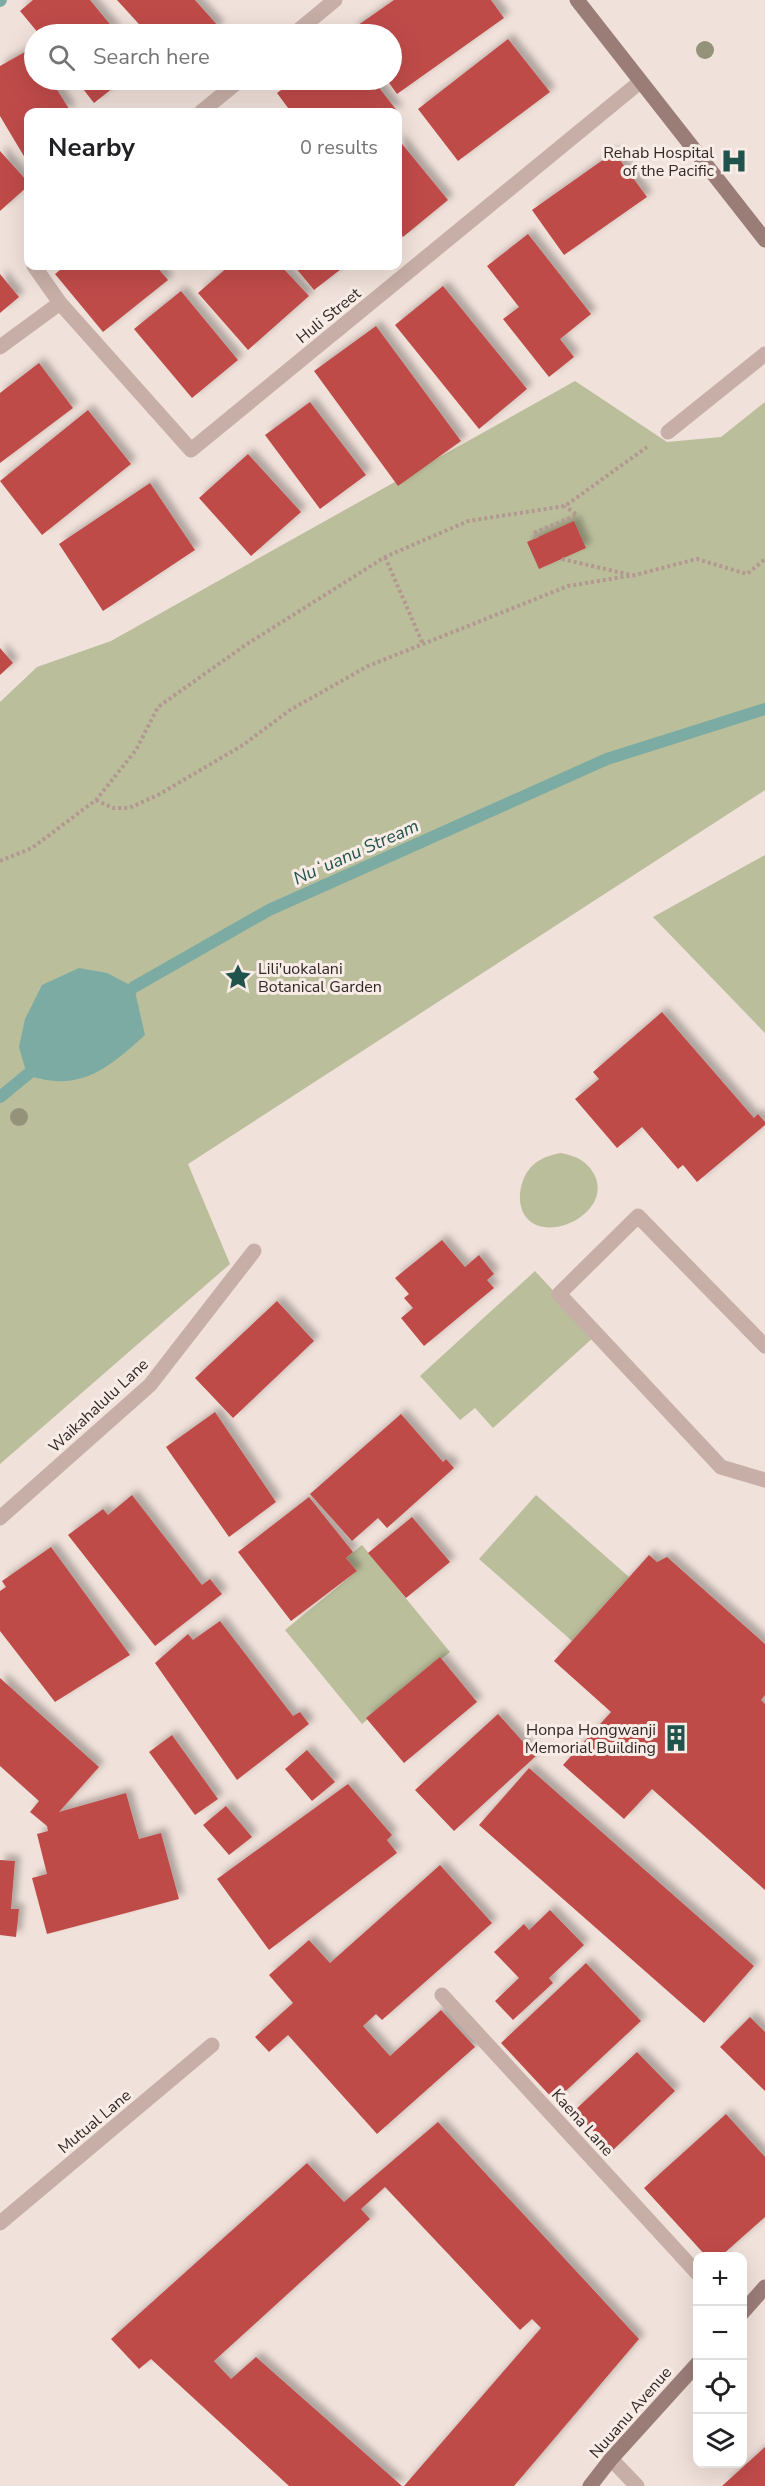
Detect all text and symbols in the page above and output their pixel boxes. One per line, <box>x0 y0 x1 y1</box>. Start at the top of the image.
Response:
search box <box>24 24 402 90</box>
icon: search <box>45 41 78 74</box>
text: Search here <box>93 42 210 72</box>
text: Nearby <box>48 130 135 165</box>
text: 0 results <box>300 134 378 161</box>
place label: Rehab Hospital of the Pacific <box>603 142 715 182</box>
hospital icon: Rehab Hospital of the Pacific <box>719 146 749 176</box>
street label: Huli Street <box>292 283 366 349</box>
water label: Nuʻuanu Stream <box>289 814 423 890</box>
place label: Lili'uokalani Botanical Garden <box>258 958 382 998</box>
place icon: Lili'uokalani Botanical Garden <box>223 962 253 992</box>
street label: Waikahalulu Lane <box>44 1354 153 1458</box>
place label: Honpa Hongwanji Memorial Building <box>525 1719 656 1759</box>
building icon: Honpa Hongwanji Memorial Building <box>661 1723 691 1753</box>
street label: Kaena Lane <box>546 2084 618 2161</box>
street label: Mutual Lane <box>53 2085 136 2159</box>
map controls <box>693 2252 747 2468</box>
button: + <box>693 2252 747 2306</box>
button: − <box>693 2306 747 2360</box>
button: locate <box>693 2360 747 2414</box>
street label: Nuuanu Avenue <box>585 2362 677 2463</box>
button: layers <box>693 2414 747 2468</box>

